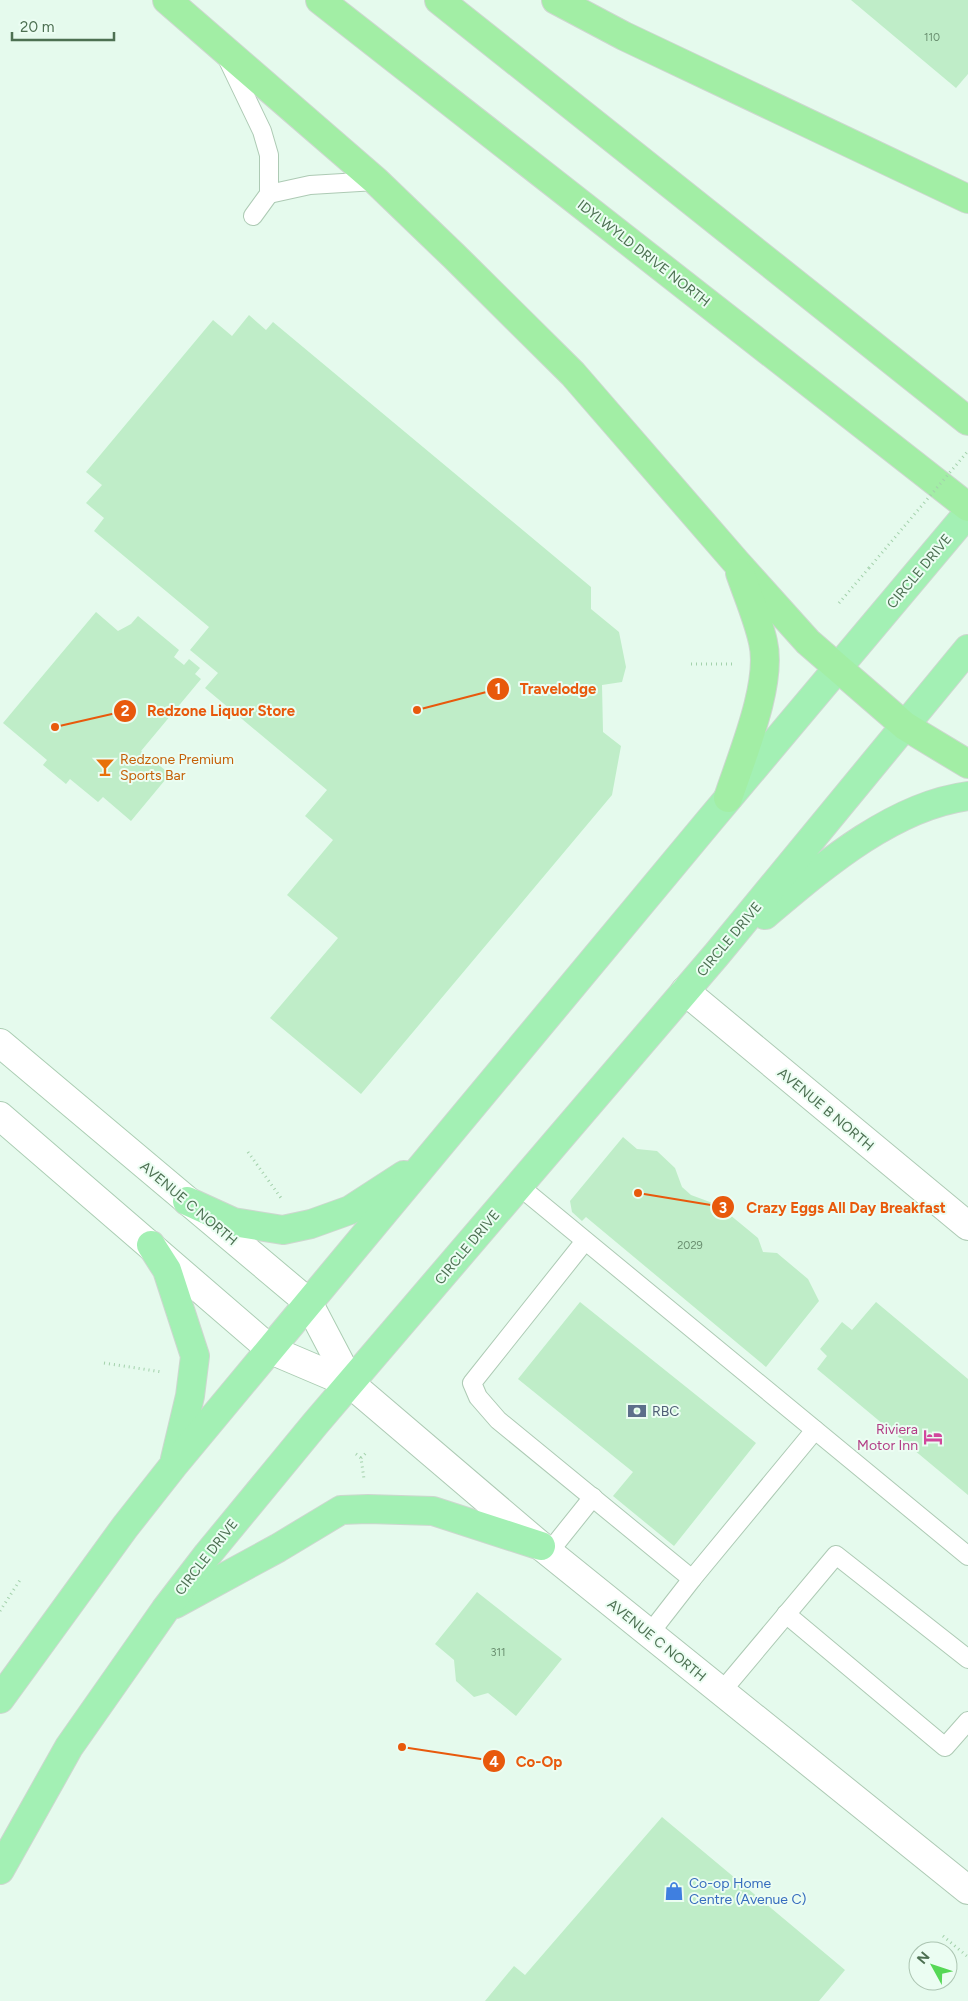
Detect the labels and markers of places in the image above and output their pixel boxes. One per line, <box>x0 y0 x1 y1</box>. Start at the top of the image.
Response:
callout: Travelodge <box>485 674 607 704</box>
callout: Redzone Liquor Store <box>112 696 305 726</box>
place label: Redzone Premium Sports Bar <box>120 751 234 784</box>
bar icon: Redzone Premium Sports Bar <box>94 756 116 778</box>
callout: Crazy Eggs All Day Breakfast <box>711 1192 955 1222</box>
bank icon: RBC <box>626 1400 648 1422</box>
place label: RBC <box>652 1403 679 1420</box>
place label: Riviera Motor Inn <box>857 1421 918 1454</box>
hotel icon: Riviera Motor Inn <box>922 1426 944 1448</box>
callout: Co-Op <box>481 1746 573 1776</box>
place label: Co-op Home Centre (Avenue C) <box>689 1875 806 1908</box>
shop icon: Co-op Home Centre (Avenue C) <box>663 1880 685 1902</box>

